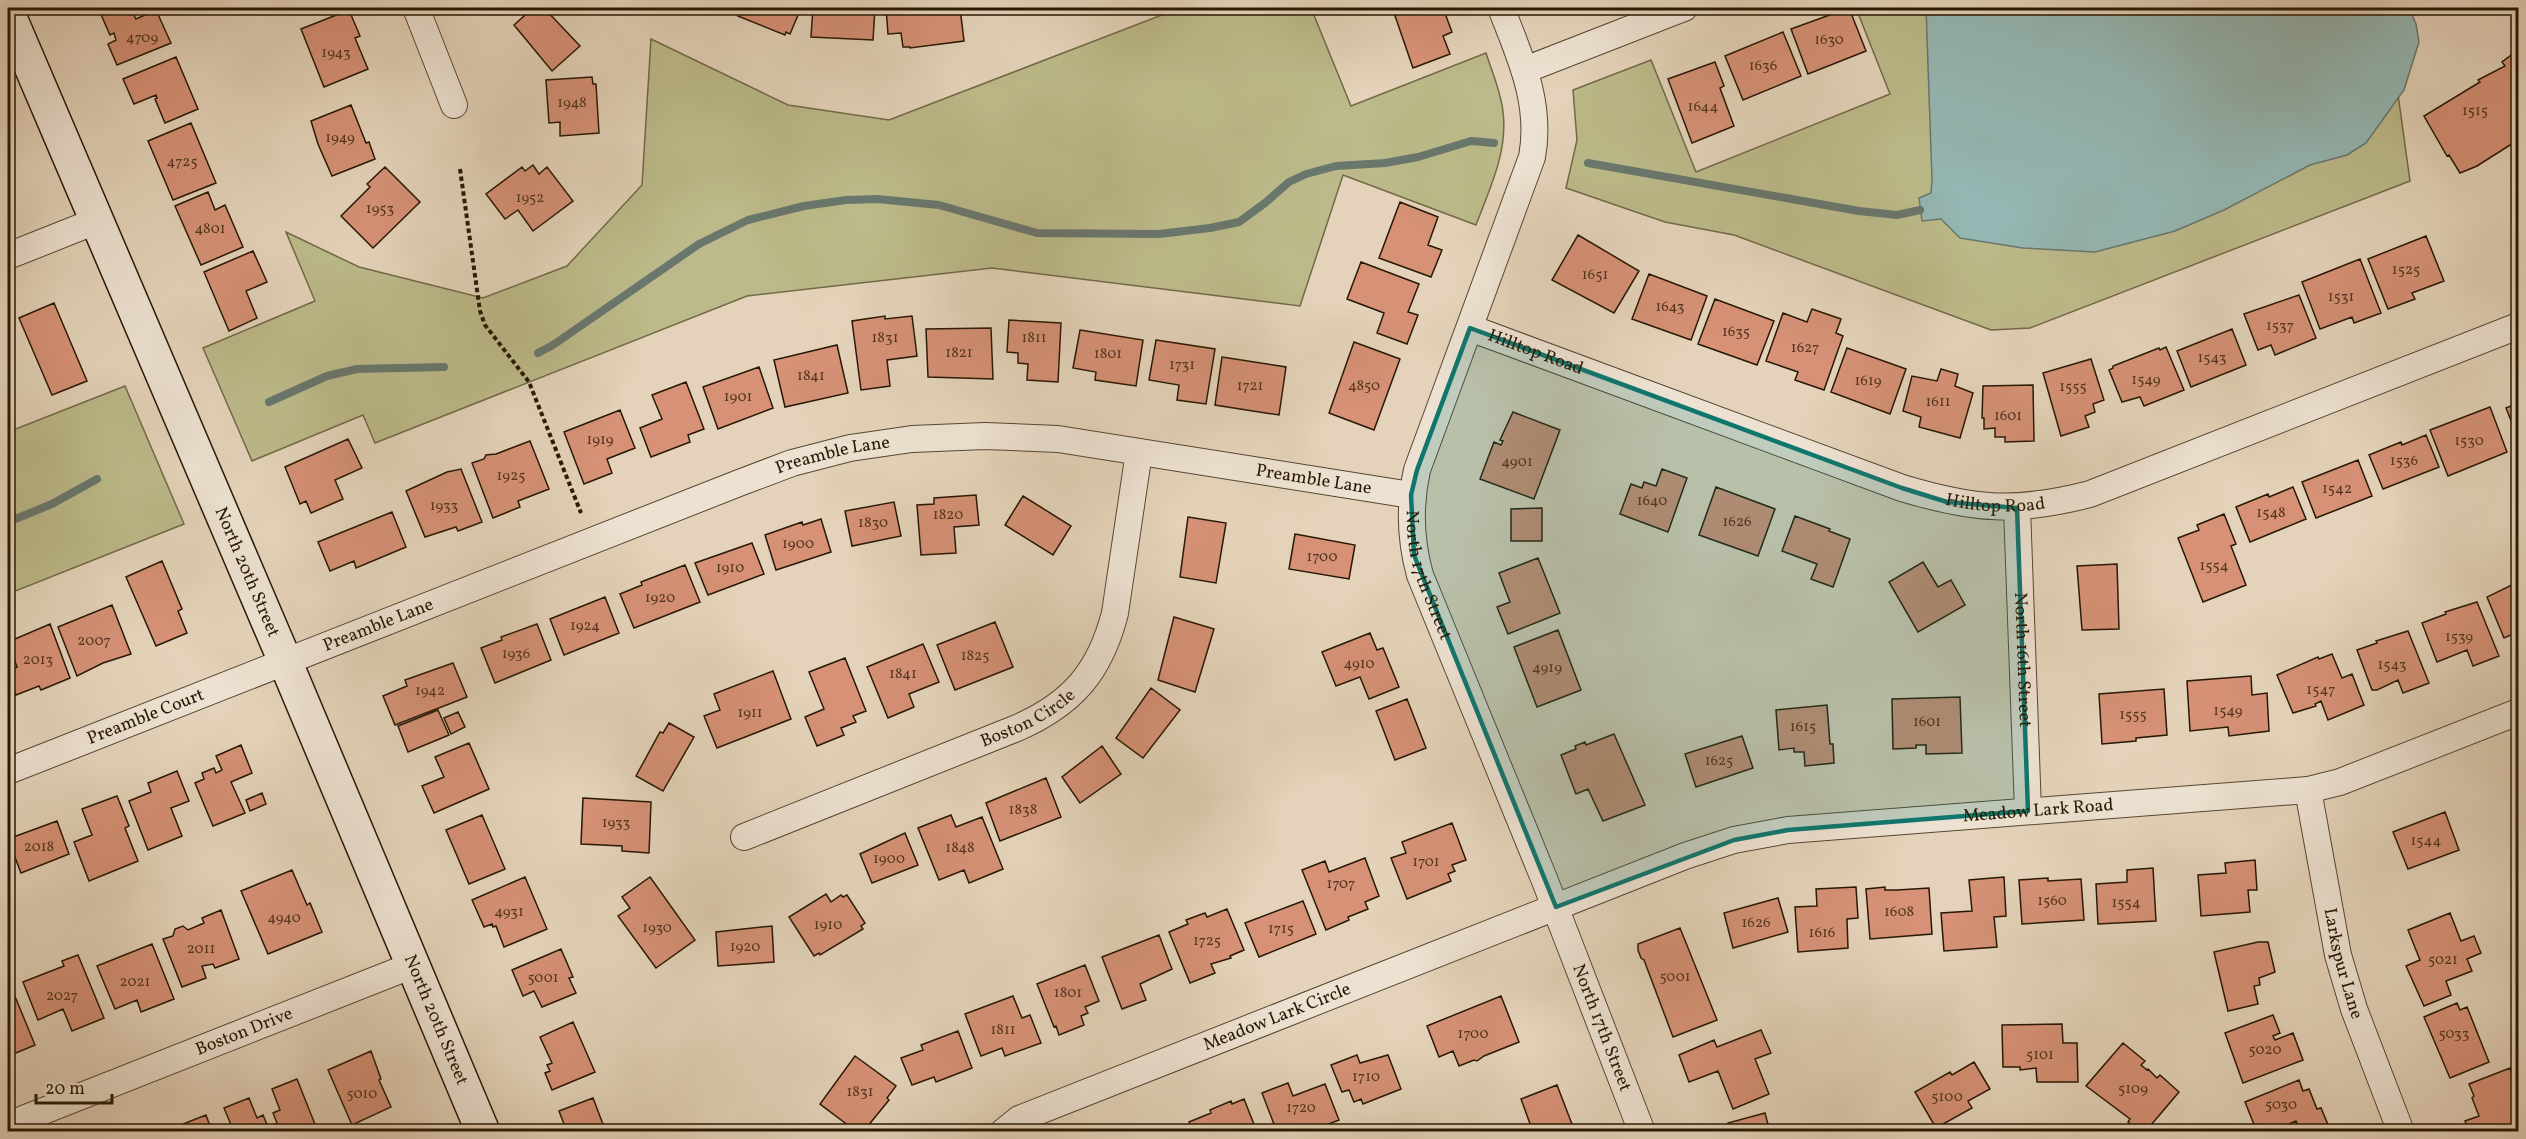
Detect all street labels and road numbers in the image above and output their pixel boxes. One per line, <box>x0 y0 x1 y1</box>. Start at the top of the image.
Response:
street label: Hilltop Road <box>1484 323 1587 381</box>
street label: Preamble Lane <box>772 430 892 481</box>
street label: Preamble Lane <box>1254 458 1374 501</box>
street label: Hilltop Road <box>1943 487 2047 519</box>
street label: North 20th Street <box>208 503 286 641</box>
street label: North 17th Street <box>1399 510 1458 644</box>
street label: Preamble Lane <box>319 592 437 658</box>
street label: North 16th Street <box>2008 592 2037 728</box>
street label: Preamble Court <box>83 682 208 751</box>
street label: Boston Circle <box>977 683 1081 754</box>
street label: Meadow Lark Road <box>1962 792 2114 829</box>
street label: Larkspur Lane <box>2317 906 2369 1023</box>
street label: North 20th Street <box>397 951 474 1089</box>
street label: North 17th Street <box>1566 960 1638 1095</box>
street label: Meadow Lark Circle <box>1199 977 1355 1058</box>
street label: Boston Drive <box>192 1001 297 1062</box>

